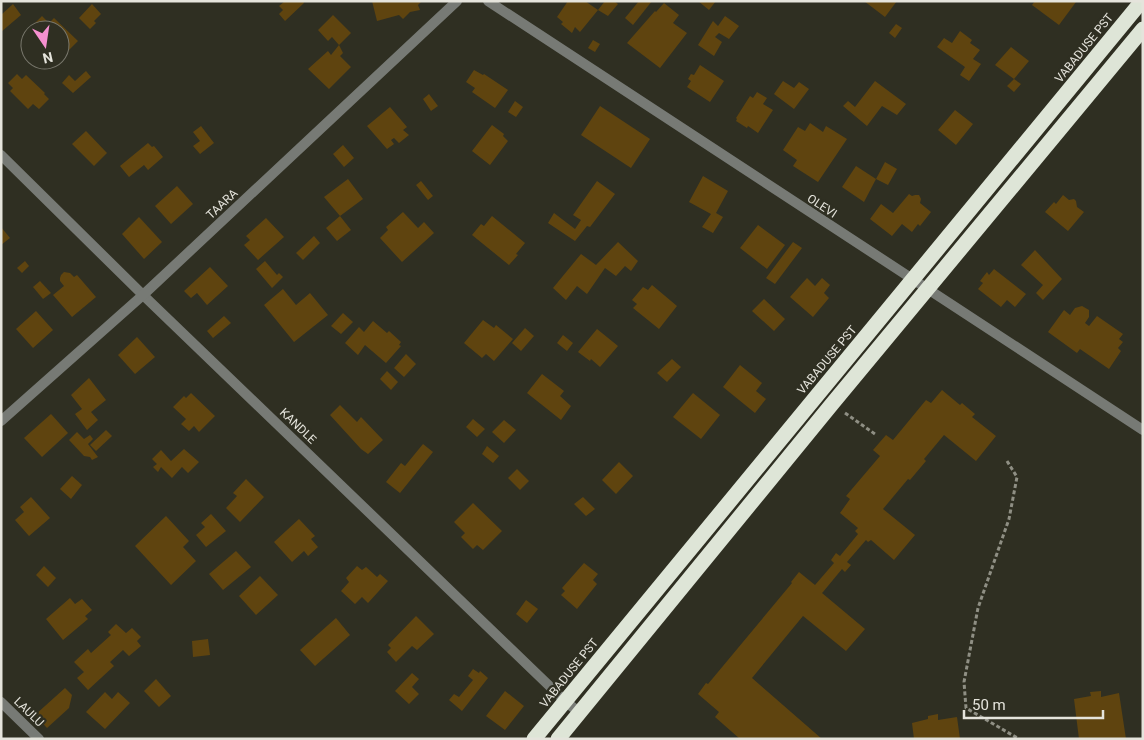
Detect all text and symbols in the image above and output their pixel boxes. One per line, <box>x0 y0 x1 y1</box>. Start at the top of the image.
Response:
street label: VABADUSE PST <box>1052 11 1116 85</box>
north arrow <box>20 20 70 70</box>
text: N <box>41 49 55 67</box>
street label: TAARA <box>203 186 241 222</box>
street label: OLEVI <box>805 191 839 221</box>
street label: VABADUSE PST <box>794 323 860 397</box>
street label: KANDLE <box>277 405 319 447</box>
street label: VABADUSE PST <box>537 636 601 710</box>
scale bar <box>964 688 1103 720</box>
street label: LAULU <box>11 694 47 730</box>
text: 50 m <box>972 696 1006 714</box>

